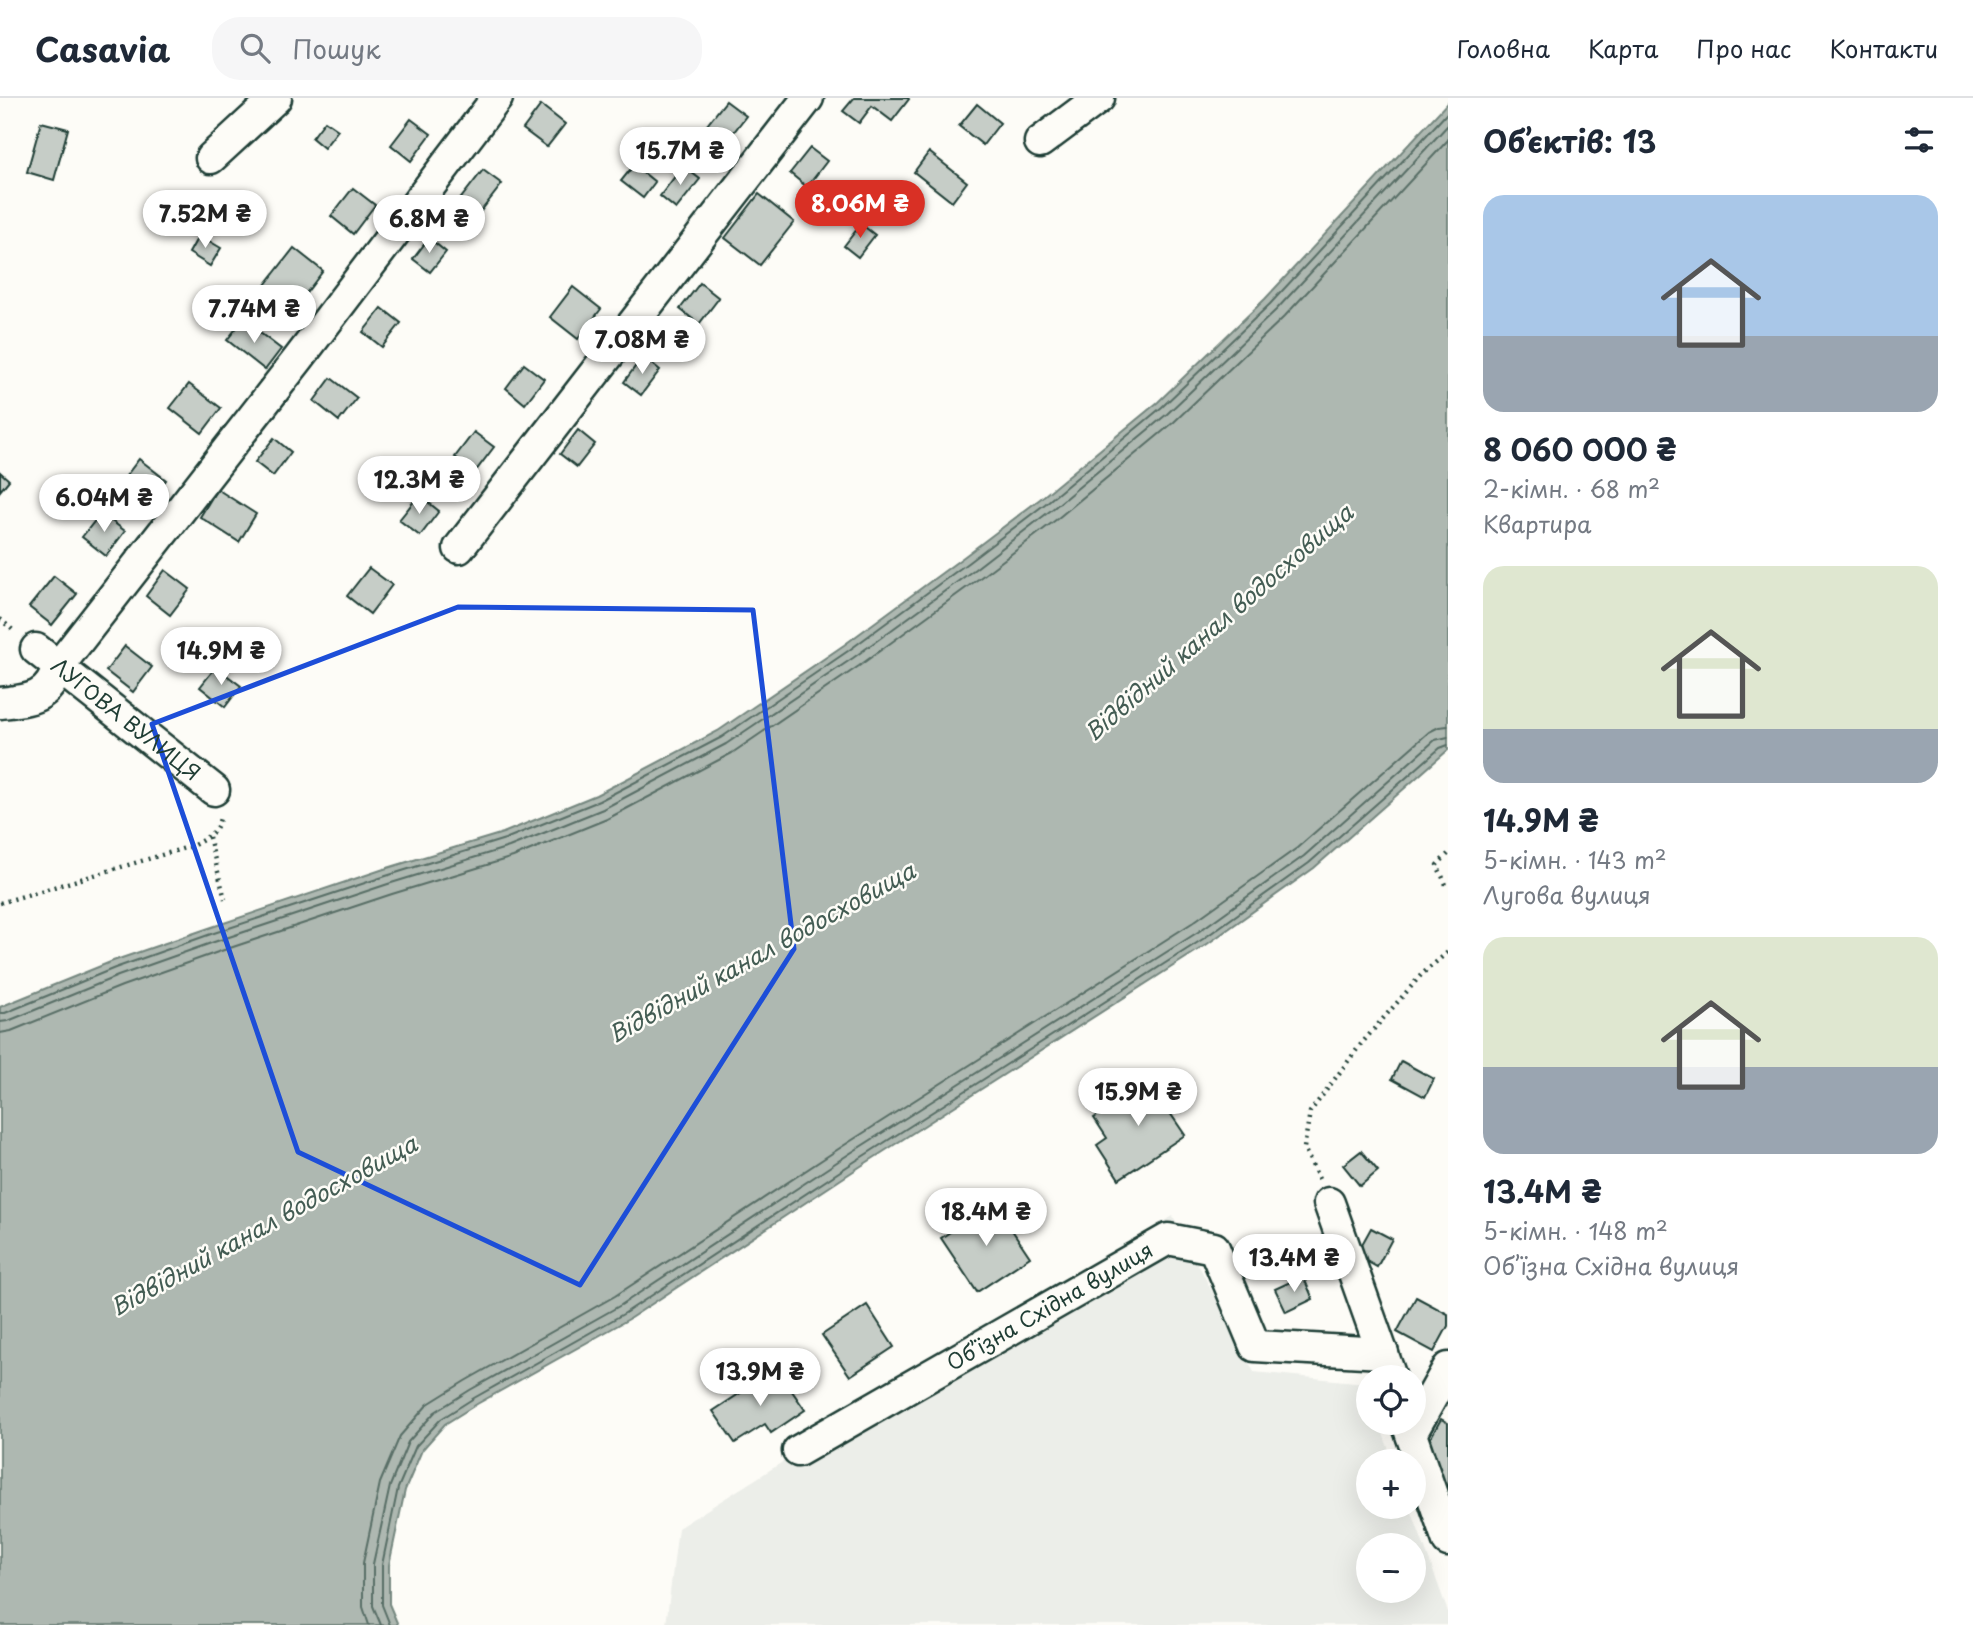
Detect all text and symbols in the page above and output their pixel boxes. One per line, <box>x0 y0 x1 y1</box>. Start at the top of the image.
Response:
search box <box>212 17 702 80</box>
text: Casavia <box>35 23 170 73</box>
icon: search <box>236 29 274 67</box>
text: Пошук <box>292 29 381 68</box>
text: Головна <box>1457 30 1550 66</box>
text: Карта <box>1588 30 1658 66</box>
text: Про нас <box>1696 30 1791 66</box>
text: Контакти <box>1829 30 1938 66</box>
text: Об’єктів: 13 <box>1483 118 1656 163</box>
icon: filters <box>1900 121 1938 159</box>
pin: 15.7M ₴ <box>615 127 745 187</box>
text: 15.7M ₴ <box>636 132 724 167</box>
pin: 8.06M ₴ <box>795 180 925 240</box>
text: 8.06M ₴ <box>811 185 909 220</box>
pin: 7.52M ₴ <box>140 190 270 250</box>
text: 7.52M ₴ <box>159 195 251 230</box>
pin: 6.8M ₴ <box>372 195 486 255</box>
text: 6.8M ₴ <box>389 200 469 235</box>
icon: home <box>1648 240 1774 366</box>
pin: 7.74M ₴ <box>189 286 319 345</box>
text: 7.74M ₴ <box>208 290 300 325</box>
pin: 7.08M ₴ <box>577 316 707 376</box>
text: 7.08M ₴ <box>595 321 689 356</box>
text: 8 060 000 ₴ <box>1483 426 1676 471</box>
pin: 12.3M ₴ <box>354 456 484 516</box>
text: 12.3M ₴ <box>374 461 464 496</box>
text: 2-кімн. · 68 m² <box>1483 471 1660 506</box>
pin: 6.04M ₴ <box>39 474 169 534</box>
text: 6.04M ₴ <box>55 479 153 514</box>
water label: Відвідний канал водосховища <box>1076 495 1360 749</box>
text: Квартира <box>1483 506 1591 541</box>
icon: home <box>1648 611 1774 737</box>
pin: 14.9M ₴ <box>156 628 286 687</box>
text: 14.9M ₴ <box>177 632 265 667</box>
street label: ЛУГОВА ВУЛИЦЯ <box>45 649 208 787</box>
text: 14.9M ₴ <box>1483 797 1599 842</box>
text: 5-кімн. · 143 m² <box>1483 842 1667 877</box>
water label: Відвідний канал водосховища <box>601 852 922 1051</box>
text: Лугова вулиця <box>1483 877 1651 912</box>
icon: home <box>1648 982 1774 1108</box>
pin: 15.9M ₴ <box>1073 1068 1203 1128</box>
text: 15.9M ₴ <box>1094 1073 1182 1108</box>
water label: Відвідний канал водосховища <box>103 1125 424 1324</box>
text: 13.4M ₴ <box>1483 1168 1602 1213</box>
pin: 18.4M ₴ <box>921 1188 1051 1248</box>
text: 18.4M ₴ <box>941 1193 1031 1228</box>
text: 5-кімн. · 148 m² <box>1483 1213 1668 1248</box>
street label: Обʼїзна Східна вулиця <box>940 1233 1158 1378</box>
pin: 13.4M ₴ <box>1229 1234 1359 1294</box>
text: 13.4M ₴ <box>1248 1239 1340 1274</box>
text: Обʼїзна Східна вулиця <box>1483 1248 1739 1283</box>
pin: 13.9M ₴ <box>695 1348 825 1408</box>
text: 13.9M ₴ <box>716 1353 804 1388</box>
map controls <box>1356 1365 1426 1603</box>
button: locate <box>1356 1365 1426 1435</box>
button: + <box>1356 1449 1426 1519</box>
button: − <box>1356 1533 1426 1603</box>

